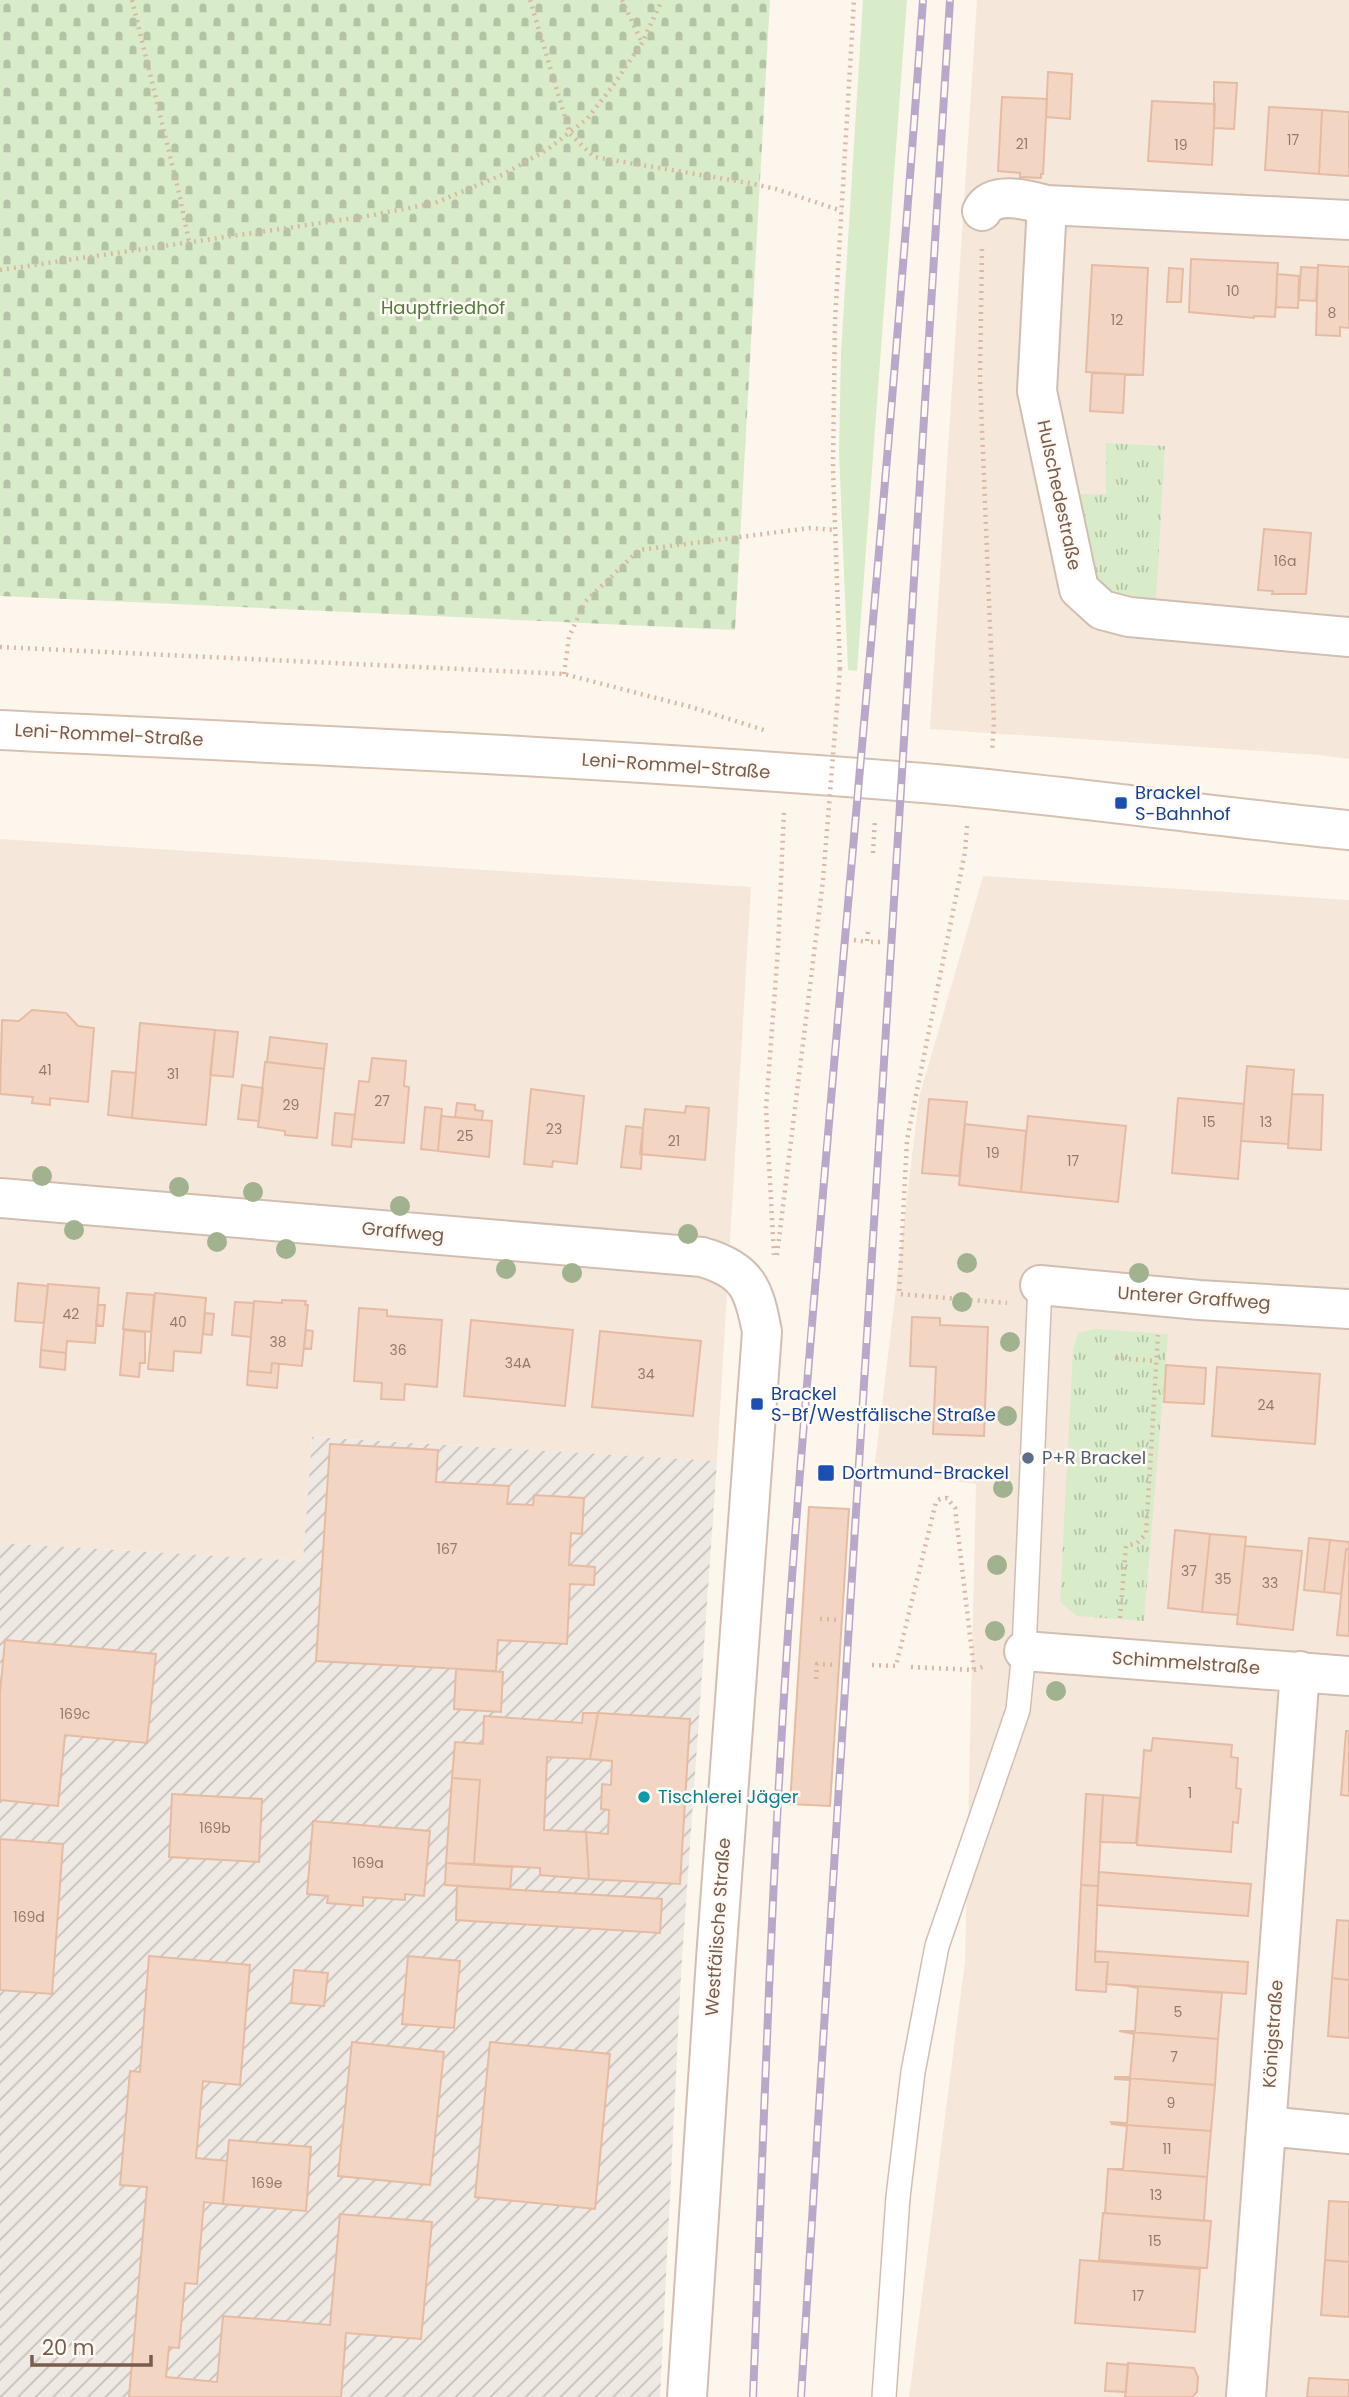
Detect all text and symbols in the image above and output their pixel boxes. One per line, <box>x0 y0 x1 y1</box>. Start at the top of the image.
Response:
house number: 17 <box>1287 130 1299 150</box>
house number: 21 <box>1016 134 1028 154</box>
house number: 19 <box>1174 135 1188 155</box>
house number: 10 <box>1226 281 1240 301</box>
park label: Hauptfriedhof <box>381 295 505 320</box>
house number: 8 <box>1328 303 1337 323</box>
house number: 12 <box>1111 310 1123 330</box>
street label: Hulschedestraße <box>1031 417 1088 572</box>
house number: 16a <box>1274 551 1296 571</box>
street label: Leni-Rommel-Straße <box>14 717 204 752</box>
street label: Leni-Rommel-Straße <box>581 746 771 785</box>
place label: Brackel S-Bahnhof <box>1135 780 1231 826</box>
marker: Brackel S-Bahnhof <box>1113 795 1129 811</box>
house number: 41 <box>38 1060 52 1080</box>
house number: 31 <box>167 1064 179 1084</box>
house number: 27 <box>374 1091 390 1111</box>
house number: 29 <box>283 1095 299 1115</box>
house number: 15 <box>1202 1112 1216 1132</box>
house number: 13 <box>1260 1112 1272 1132</box>
house number: 23 <box>546 1119 562 1139</box>
house number: 25 <box>457 1126 473 1146</box>
house number: 21 <box>668 1131 680 1151</box>
house number: 19 <box>986 1143 1000 1163</box>
house number: 17 <box>1067 1151 1079 1171</box>
street label: Graffweg <box>361 1215 445 1248</box>
street label: Unterer Graffweg <box>1117 1280 1272 1315</box>
house number: 42 <box>63 1304 79 1324</box>
house number: 40 <box>169 1312 187 1332</box>
house number: 38 <box>269 1332 287 1352</box>
house number: 36 <box>389 1340 407 1360</box>
house number: 34A <box>505 1353 531 1373</box>
house number: 34 <box>637 1364 655 1384</box>
place label: Brackel S-Bf/Westfälische Straße <box>771 1381 996 1427</box>
house number: 24 <box>1258 1395 1275 1415</box>
marker: Brackel S-Bf/Westfälische Straße <box>749 1396 765 1412</box>
place label: P+R Brackel <box>1042 1445 1146 1470</box>
marker: P+R Brackel <box>1020 1450 1036 1466</box>
place label: Dortmund-Brackel <box>842 1460 1009 1485</box>
marker: Dortmund-Brackel <box>816 1463 836 1483</box>
house number: 167 <box>436 1539 458 1559</box>
house number: 37 <box>1181 1561 1197 1581</box>
house number: 35 <box>1214 1569 1232 1589</box>
house number: 33 <box>1262 1573 1278 1593</box>
street label: Schimmelstraße <box>1111 1645 1261 1680</box>
house number: 169c <box>60 1704 90 1724</box>
house number: 1 <box>1188 1783 1192 1803</box>
place label: Tischlerei Jäger <box>658 1784 799 1809</box>
marker: Tischlerei Jäger <box>636 1789 652 1805</box>
house number: 169b <box>199 1818 231 1838</box>
street label: Westfälische Straße <box>699 1837 736 2017</box>
house number: 169a <box>352 1853 384 1873</box>
house number: 169d <box>13 1907 45 1927</box>
street label: Königstraße <box>1256 1979 1289 2089</box>
house number: 5 <box>1174 2002 1182 2022</box>
house number: 7 <box>1170 2047 1178 2067</box>
house number: 9 <box>1167 2093 1175 2113</box>
house number: 11 <box>1163 2139 1171 2159</box>
house number: 169e <box>252 2173 283 2193</box>
house number: 13 <box>1150 2185 1162 2205</box>
house number: 15 <box>1148 2231 1162 2251</box>
house number: 17 <box>1132 2286 1144 2306</box>
scale bar <box>32 2324 150 2368</box>
text: 20 m <box>42 2333 95 2362</box>

